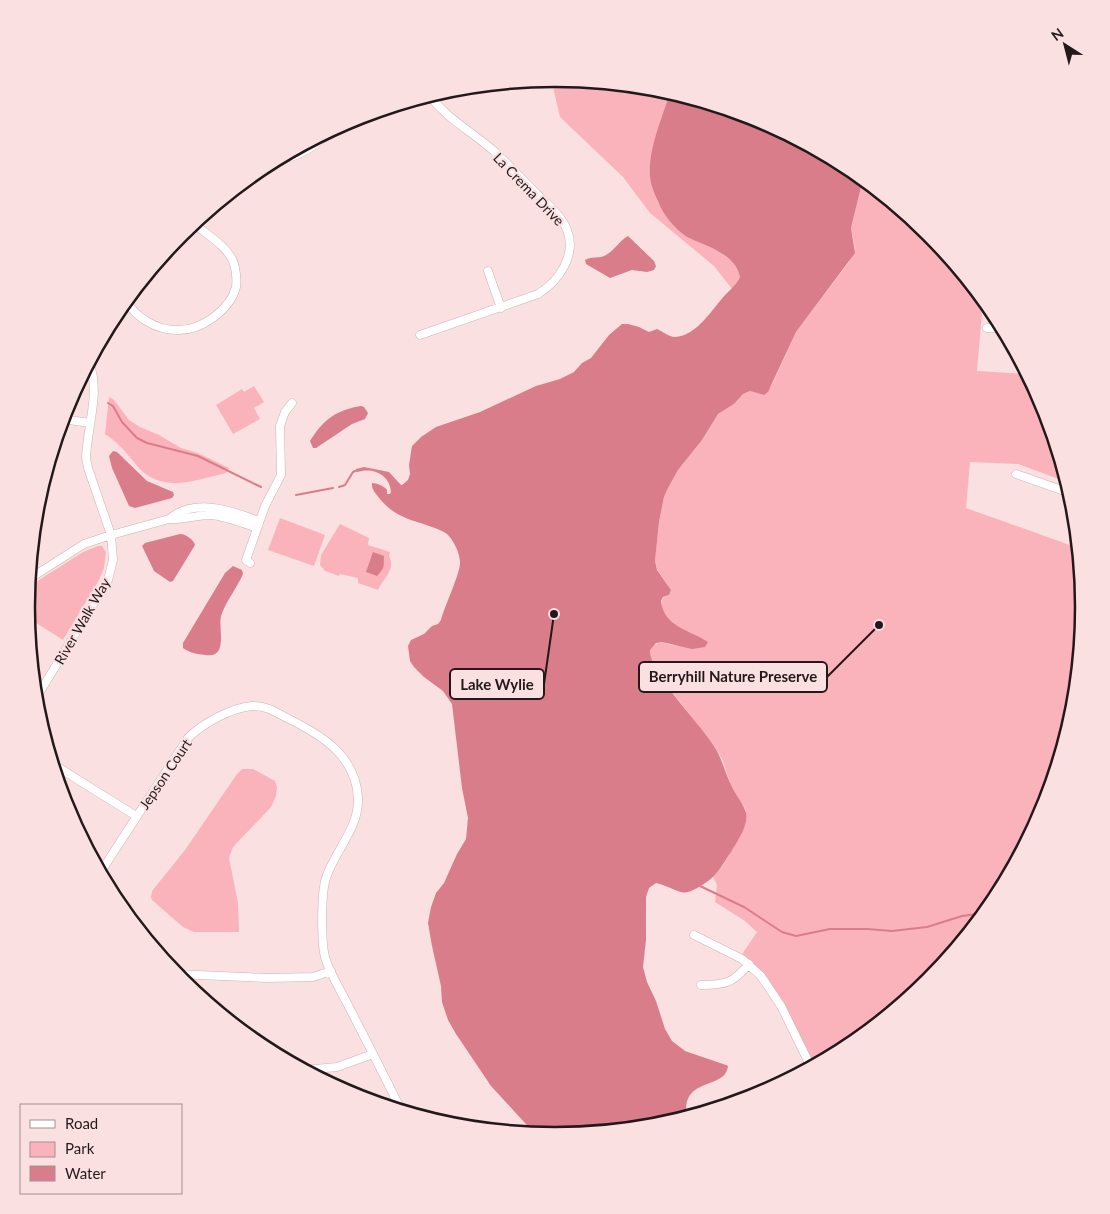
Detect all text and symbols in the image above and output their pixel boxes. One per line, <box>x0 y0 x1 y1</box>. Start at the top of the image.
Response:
north arrow <box>1040 20 1090 70</box>
text: N <box>1048 24 1066 44</box>
street label: La Crema Drive <box>490 149 568 229</box>
street label: River Walk Way <box>50 574 114 667</box>
callout: Berryhill Nature Preserve <box>639 662 827 692</box>
text: Berryhill Nature Preserve <box>649 667 817 685</box>
callout: Lake Wylie <box>450 669 544 699</box>
text: Lake Wylie <box>460 675 534 693</box>
street label: Jepson Court <box>135 736 195 812</box>
legend <box>20 1104 182 1194</box>
text: Road <box>65 1114 98 1132</box>
text: Park <box>65 1139 95 1157</box>
text: Water <box>65 1164 106 1182</box>

